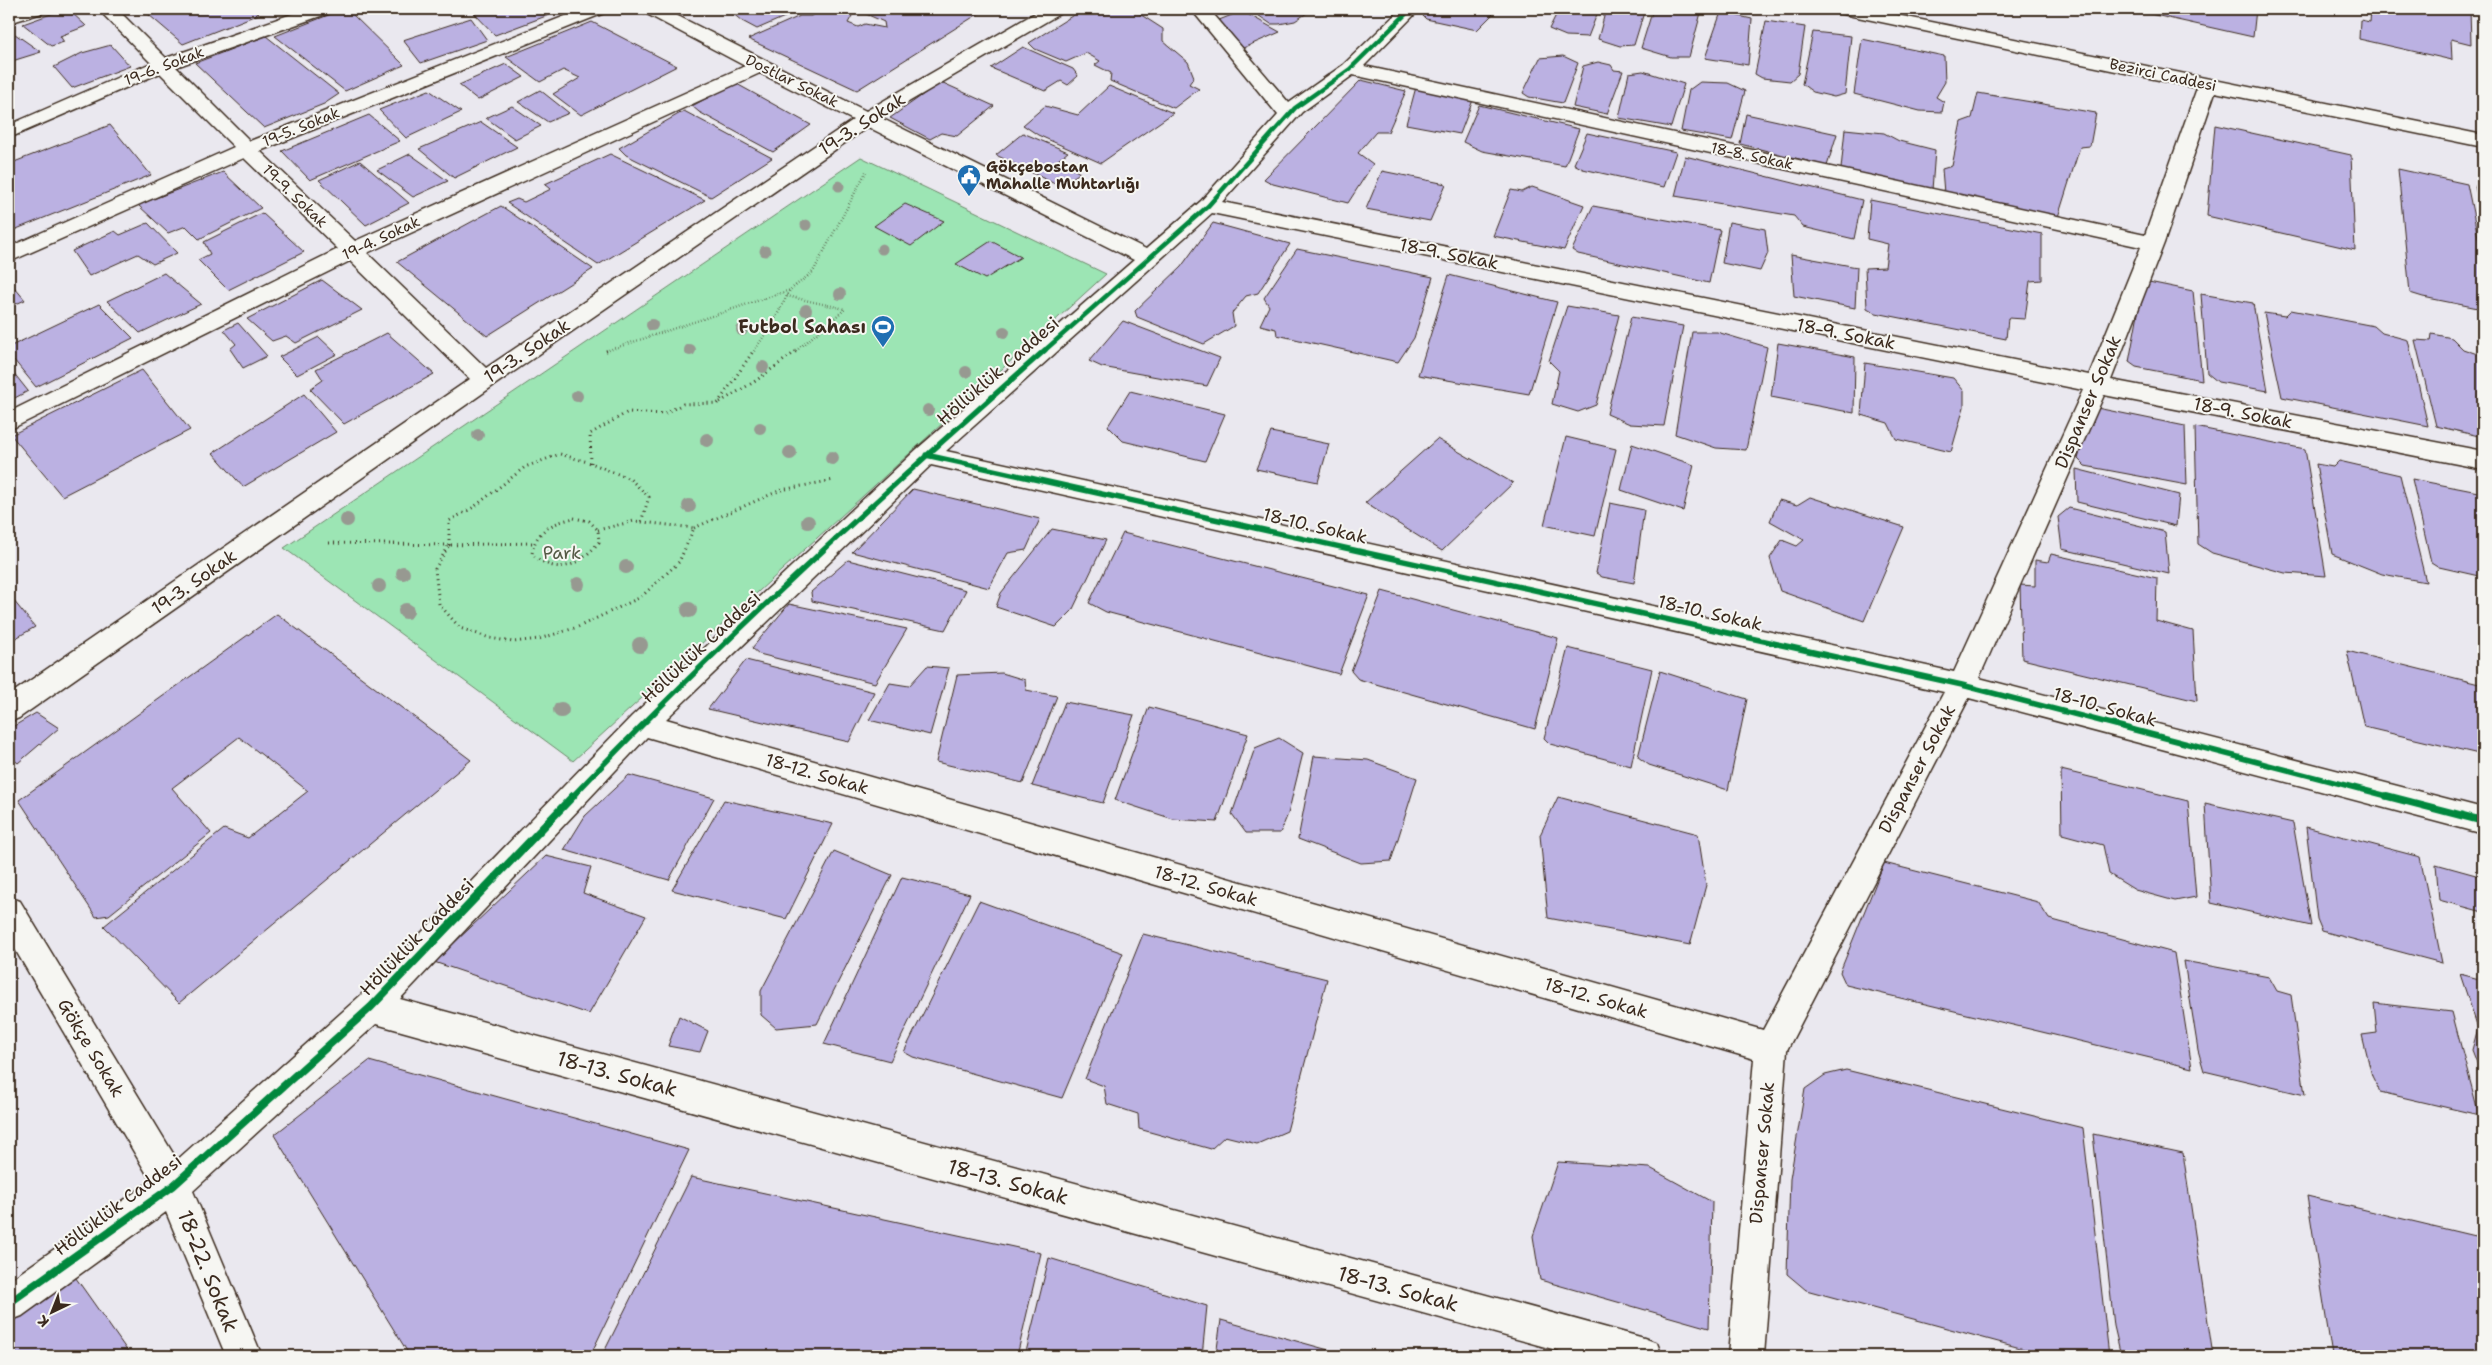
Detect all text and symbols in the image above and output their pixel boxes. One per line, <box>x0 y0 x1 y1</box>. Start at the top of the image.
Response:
street label: 19-6. Sokak <box>121 42 207 90</box>
street label: Dostlar Sokak <box>742 50 842 112</box>
street label: Bezirci Caddesi <box>2108 54 2218 96</box>
street label: 19-3. Sokak <box>814 87 910 161</box>
street label: 19-5. Sokak <box>259 102 343 152</box>
street label: 18-8. Sokak <box>1709 138 1795 174</box>
place label: Gökçebostan Mahalle Muhtarlığı <box>986 157 1140 194</box>
street label: 19-9. Sokak <box>258 160 332 232</box>
public building icon: Gökçebostan Mahalle Muhtarlığı <box>956 163 982 197</box>
street label: 19-4. Sokak <box>339 211 423 265</box>
street label: 18-9. Sokak <box>1397 233 1501 275</box>
street label: Höllüklük Caddesi <box>932 311 1064 431</box>
street label: 19-3. Sokak <box>479 313 575 389</box>
street label: 18-9. Sokak <box>1794 313 1898 355</box>
sports icon: Futbol Sahası <box>870 314 896 348</box>
place label: Futbol Sahası <box>738 315 866 339</box>
street label: Dispanser Sokak <box>2049 332 2127 472</box>
street label: 18-9. Sokak <box>2191 392 2295 434</box>
street label: 18-10. Sokak <box>1260 502 1370 550</box>
park label: Park <box>543 541 581 565</box>
street label: 19-3. Sokak <box>147 544 241 620</box>
street label: Höllüklük Caddesi <box>636 586 766 708</box>
street label: 18-10. Sokak <box>1655 589 1765 637</box>
street label: 18-10. Sokak <box>2050 682 2160 732</box>
street label: Dispanser Sokak <box>1873 700 1961 838</box>
street label: 18-12. Sokak <box>762 748 872 800</box>
street label: 18-12. Sokak <box>1151 860 1261 912</box>
street label: Höllüklük Caddesi <box>355 873 479 1001</box>
street label: 18-12. Sokak <box>1541 972 1651 1024</box>
street label: Gökçe Sokak <box>52 994 130 1102</box>
street label: 18-13. Sokak <box>553 1044 681 1104</box>
street label: Dispanser Sokak <box>1744 1081 1780 1225</box>
street label: Höllüklük Caddesi <box>49 1149 187 1261</box>
street label: 18-13. Sokak <box>944 1152 1072 1212</box>
street label: 18-22. Sokak <box>171 1206 245 1336</box>
street label: 18-13. Sokak <box>1334 1259 1462 1319</box>
north arrow <box>28 1288 78 1338</box>
text: K <box>33 1311 53 1331</box>

